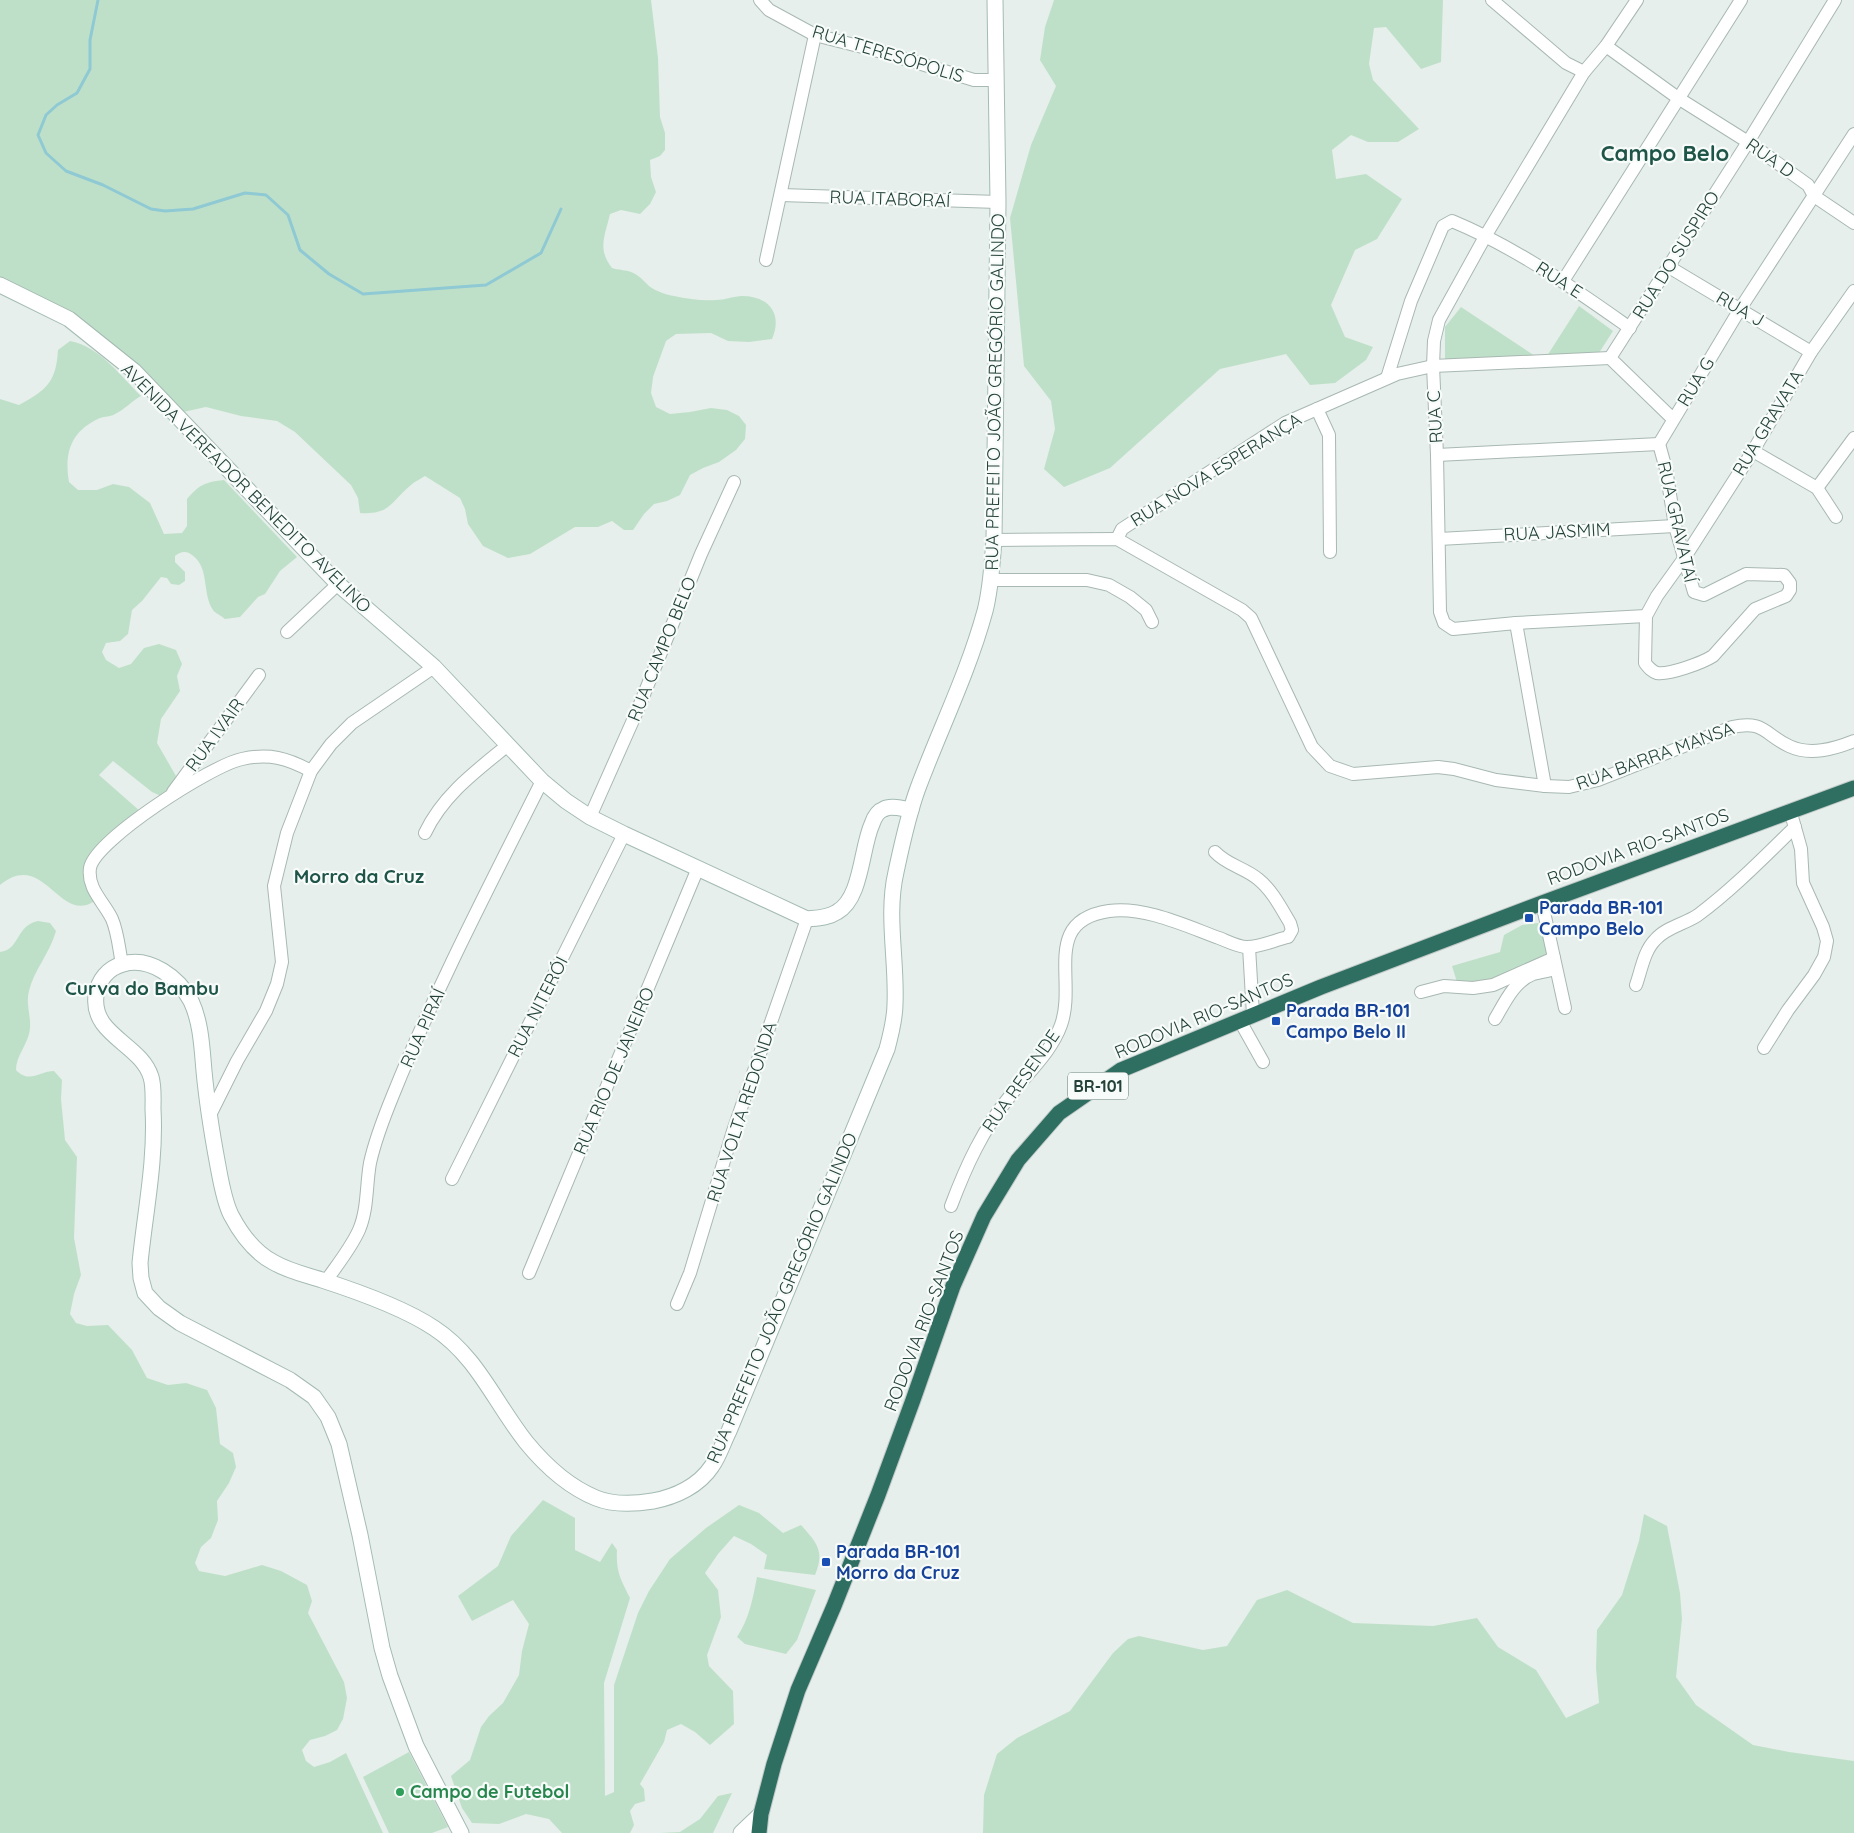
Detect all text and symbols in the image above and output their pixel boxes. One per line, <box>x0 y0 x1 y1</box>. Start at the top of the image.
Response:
street label: RUA TERESÓPOLIS <box>810 20 967 87</box>
street label: RUA D <box>1742 133 1799 183</box>
district label: Campo Belo <box>1601 139 1729 167</box>
street label: RUA ITABORAÍ <box>829 185 951 212</box>
street label: RUA DO SUSPIRO <box>1627 186 1724 323</box>
street label: RUA PREFEITO JOÃO GREGÓRIO GALINDO <box>980 213 1009 571</box>
street label: RUA E <box>1531 256 1587 303</box>
street label: RUA J <box>1712 286 1768 331</box>
street label: RUA G <box>1672 353 1719 411</box>
street label: AVENIDA VEREADOR BENEDITO AVELINO <box>117 358 376 617</box>
street label: RUA GRAVATA <box>1727 365 1808 480</box>
street label: RUA C <box>1422 390 1447 444</box>
street label: RUA NOVA ESPERANÇA <box>1126 407 1306 532</box>
street label: RUA GRAVATAÍ <box>1652 459 1703 585</box>
street label: RUA JASMIM <box>1503 517 1611 546</box>
street label: RUA CAMPO BELO <box>622 573 701 725</box>
street label: RUA IVAIR <box>180 693 249 776</box>
street label: RUA BARRA MANSA <box>1573 716 1737 795</box>
street label: RODOVIA RIO-SANTOS <box>1544 803 1732 890</box>
district label: Morro da Cruz <box>294 864 424 888</box>
place label: Parada BR-101 Campo Belo <box>1539 896 1663 940</box>
marker: Parada BR-101 Campo Belo <box>1523 912 1535 924</box>
street label: RUA NITERÓI <box>502 952 573 1061</box>
street label: RODOVIA RIO-SANTOS <box>1111 967 1297 1064</box>
district label: Curva do Bambu <box>65 976 219 1000</box>
street label: RUA PIRAÍ <box>395 984 450 1071</box>
street label: RUA RIO DE JANEIRO <box>568 984 659 1158</box>
place label: Parada BR-101 Campo Belo II <box>1286 999 1410 1043</box>
marker: Parada BR-101 Campo Belo II <box>1270 1015 1282 1027</box>
street label: RUA VOLTA REDONDA <box>701 1018 782 1205</box>
street label: RUA RESENDE <box>977 1025 1064 1136</box>
road number: BR-101 <box>1068 1072 1128 1100</box>
street label: RUA PREFEITO JOÃO GREGÓRIO GALINDO <box>701 1129 862 1467</box>
street label: RODOVIA RIO-SANTOS <box>878 1227 969 1415</box>
place label: Parada BR-101 Morro da Cruz <box>836 1540 960 1584</box>
marker: Parada BR-101 Morro da Cruz <box>820 1556 832 1568</box>
place label: Campo de Futebol <box>410 1780 569 1803</box>
marker: Campo de Futebol <box>394 1786 406 1798</box>

